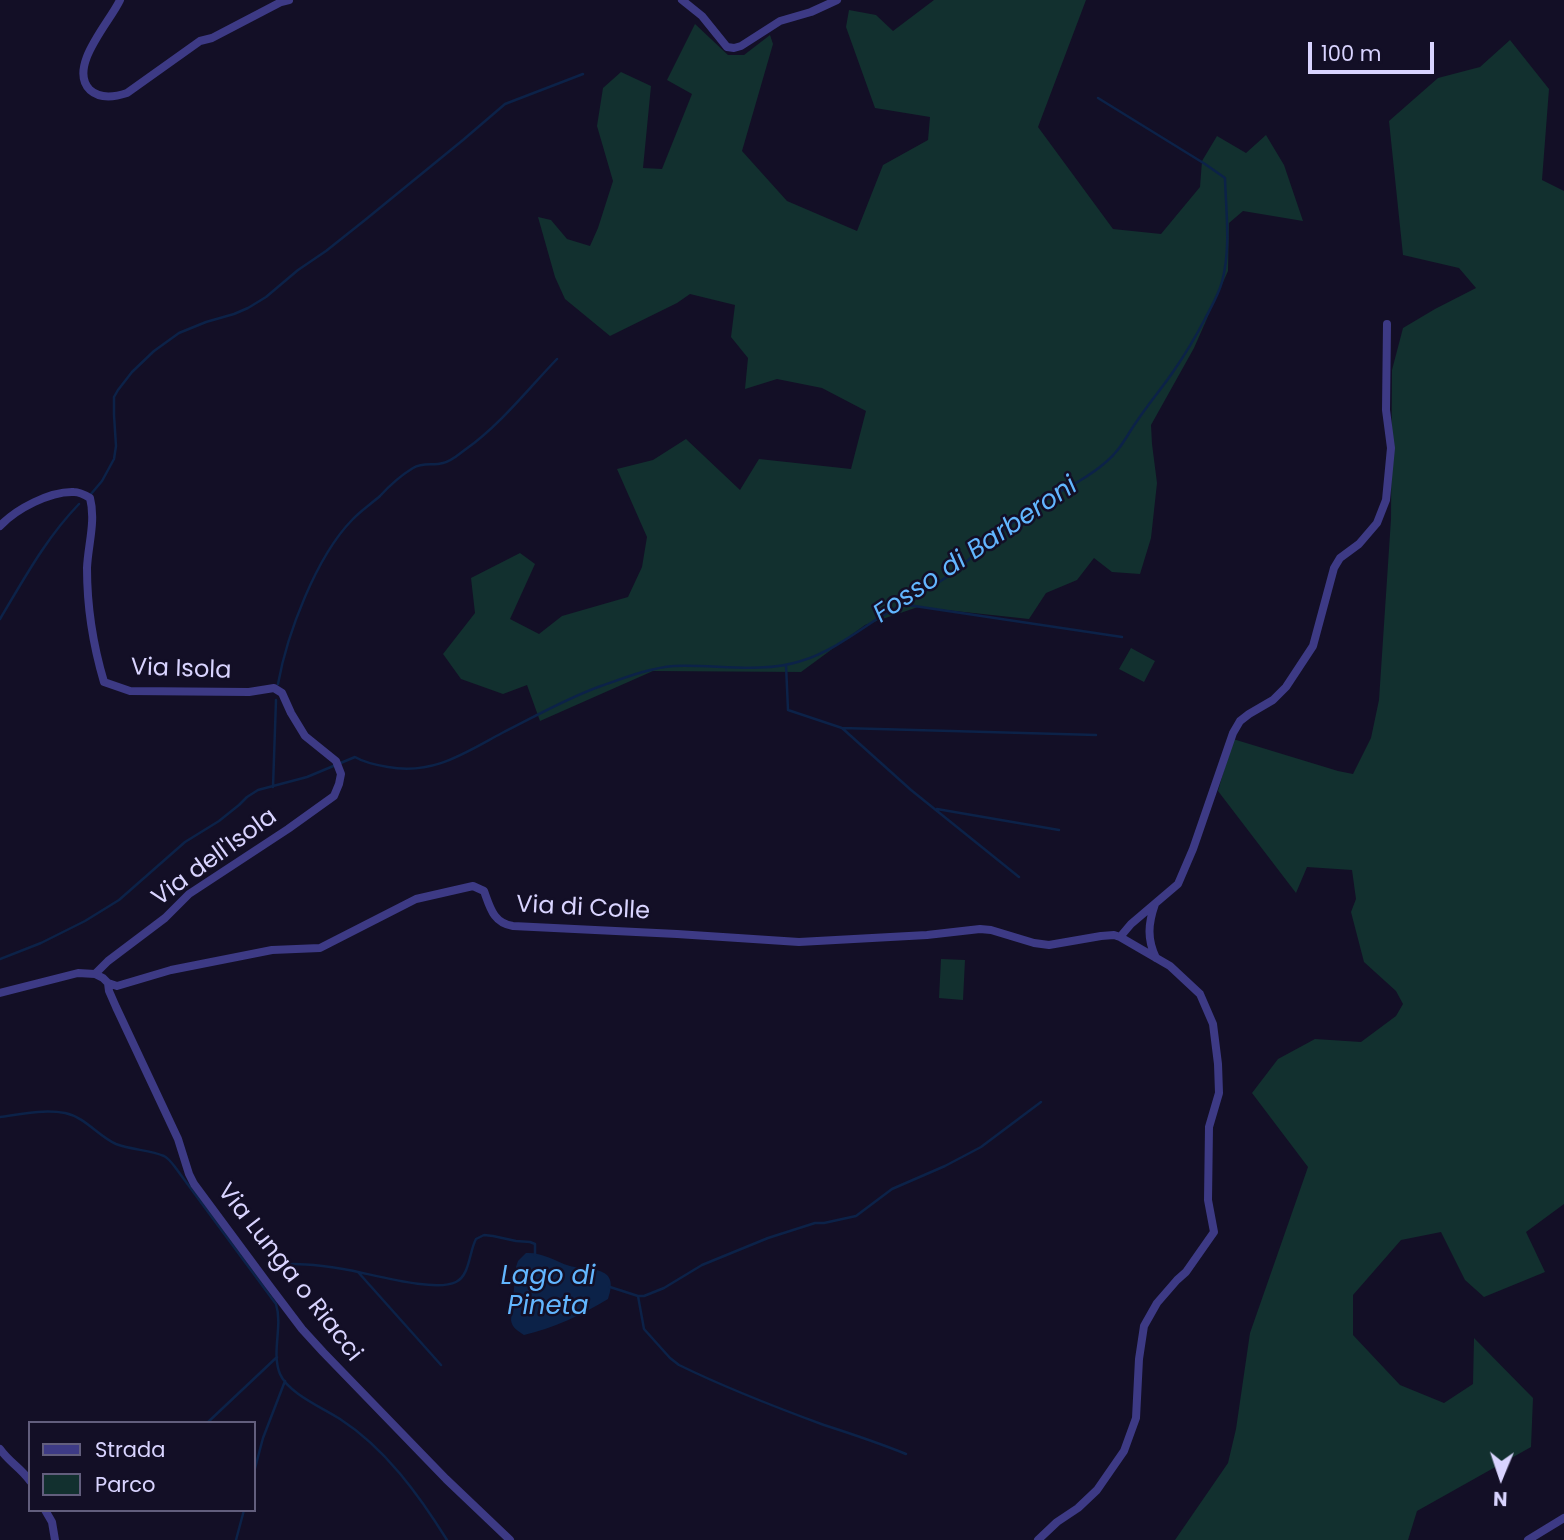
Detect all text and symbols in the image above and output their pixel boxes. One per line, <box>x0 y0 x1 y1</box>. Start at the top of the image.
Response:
scale bar <box>1312 28 1438 72</box>
text: 100 m <box>1321 39 1381 68</box>
water label: Fosso di Barberoni <box>868 471 1084 631</box>
street label: Via Isola <box>130 654 232 686</box>
street label: Via dell'Isola <box>147 803 283 913</box>
street label: Via di Colle <box>515 891 651 927</box>
street label: Via Lunga o Riacci <box>210 1178 368 1368</box>
water label: Lago di Pineta <box>501 1261 595 1322</box>
legend <box>28 1421 256 1512</box>
text: Strada <box>95 1435 165 1464</box>
north arrow <box>1466 1442 1536 1512</box>
text: Parco <box>95 1470 155 1499</box>
text: N <box>1493 1485 1508 1512</box>

